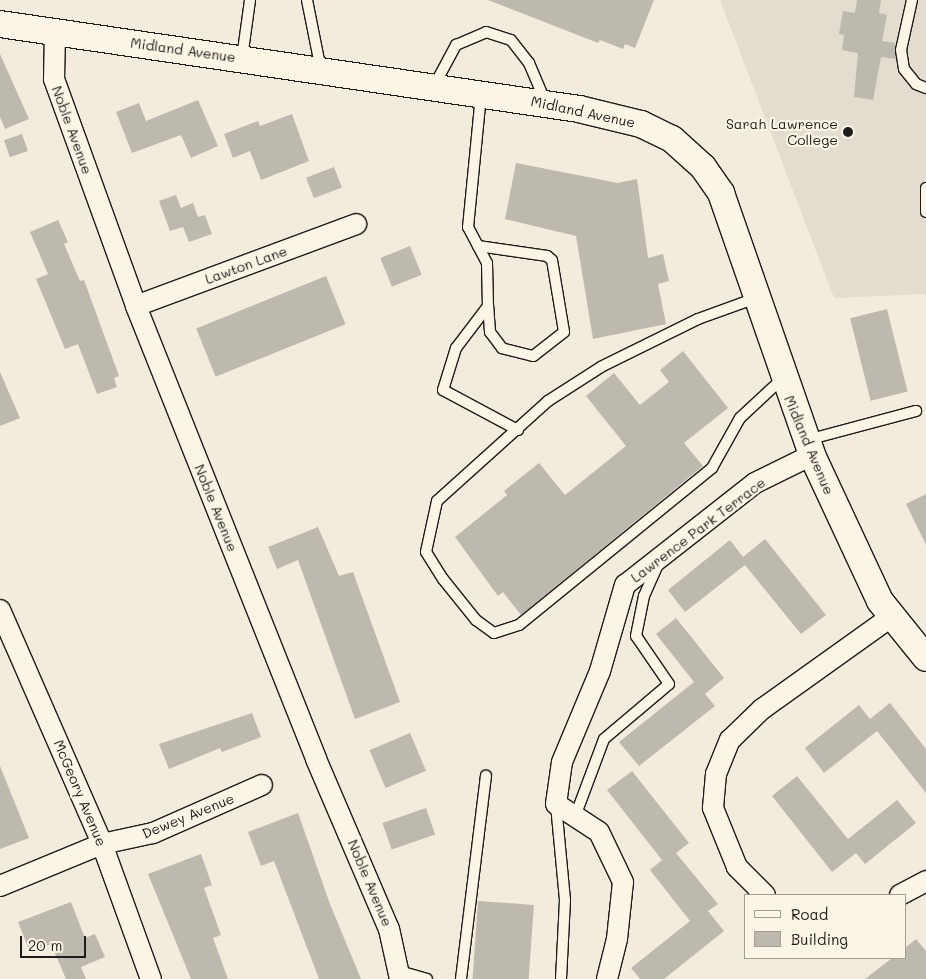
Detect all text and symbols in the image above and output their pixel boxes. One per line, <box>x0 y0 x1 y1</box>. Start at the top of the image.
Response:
street label: Midland Avenue <box>129 34 237 66</box>
street label: Noble Avenue <box>48 84 96 176</box>
street label: Midland Avenue <box>529 93 637 131</box>
place label: Sarah Lawrence College <box>726 116 838 148</box>
marker: Sarah Lawrence College <box>842 126 854 138</box>
street label: Lawton Lane <box>203 242 289 288</box>
street label: Midland Avenue <box>781 393 837 497</box>
street label: Noble Avenue <box>191 462 241 554</box>
street label: Lawrence Park Terrace <box>627 474 769 586</box>
street label: McGeory Avenue <box>50 737 110 849</box>
street label: Dewey Avenue <box>139 790 237 842</box>
street label: Noble Avenue <box>344 837 396 929</box>
legend <box>744 894 906 959</box>
text: Road <box>791 904 828 924</box>
scale bar <box>22 926 89 958</box>
text: Building <box>791 929 848 949</box>
text: 20 m <box>28 935 62 955</box>

